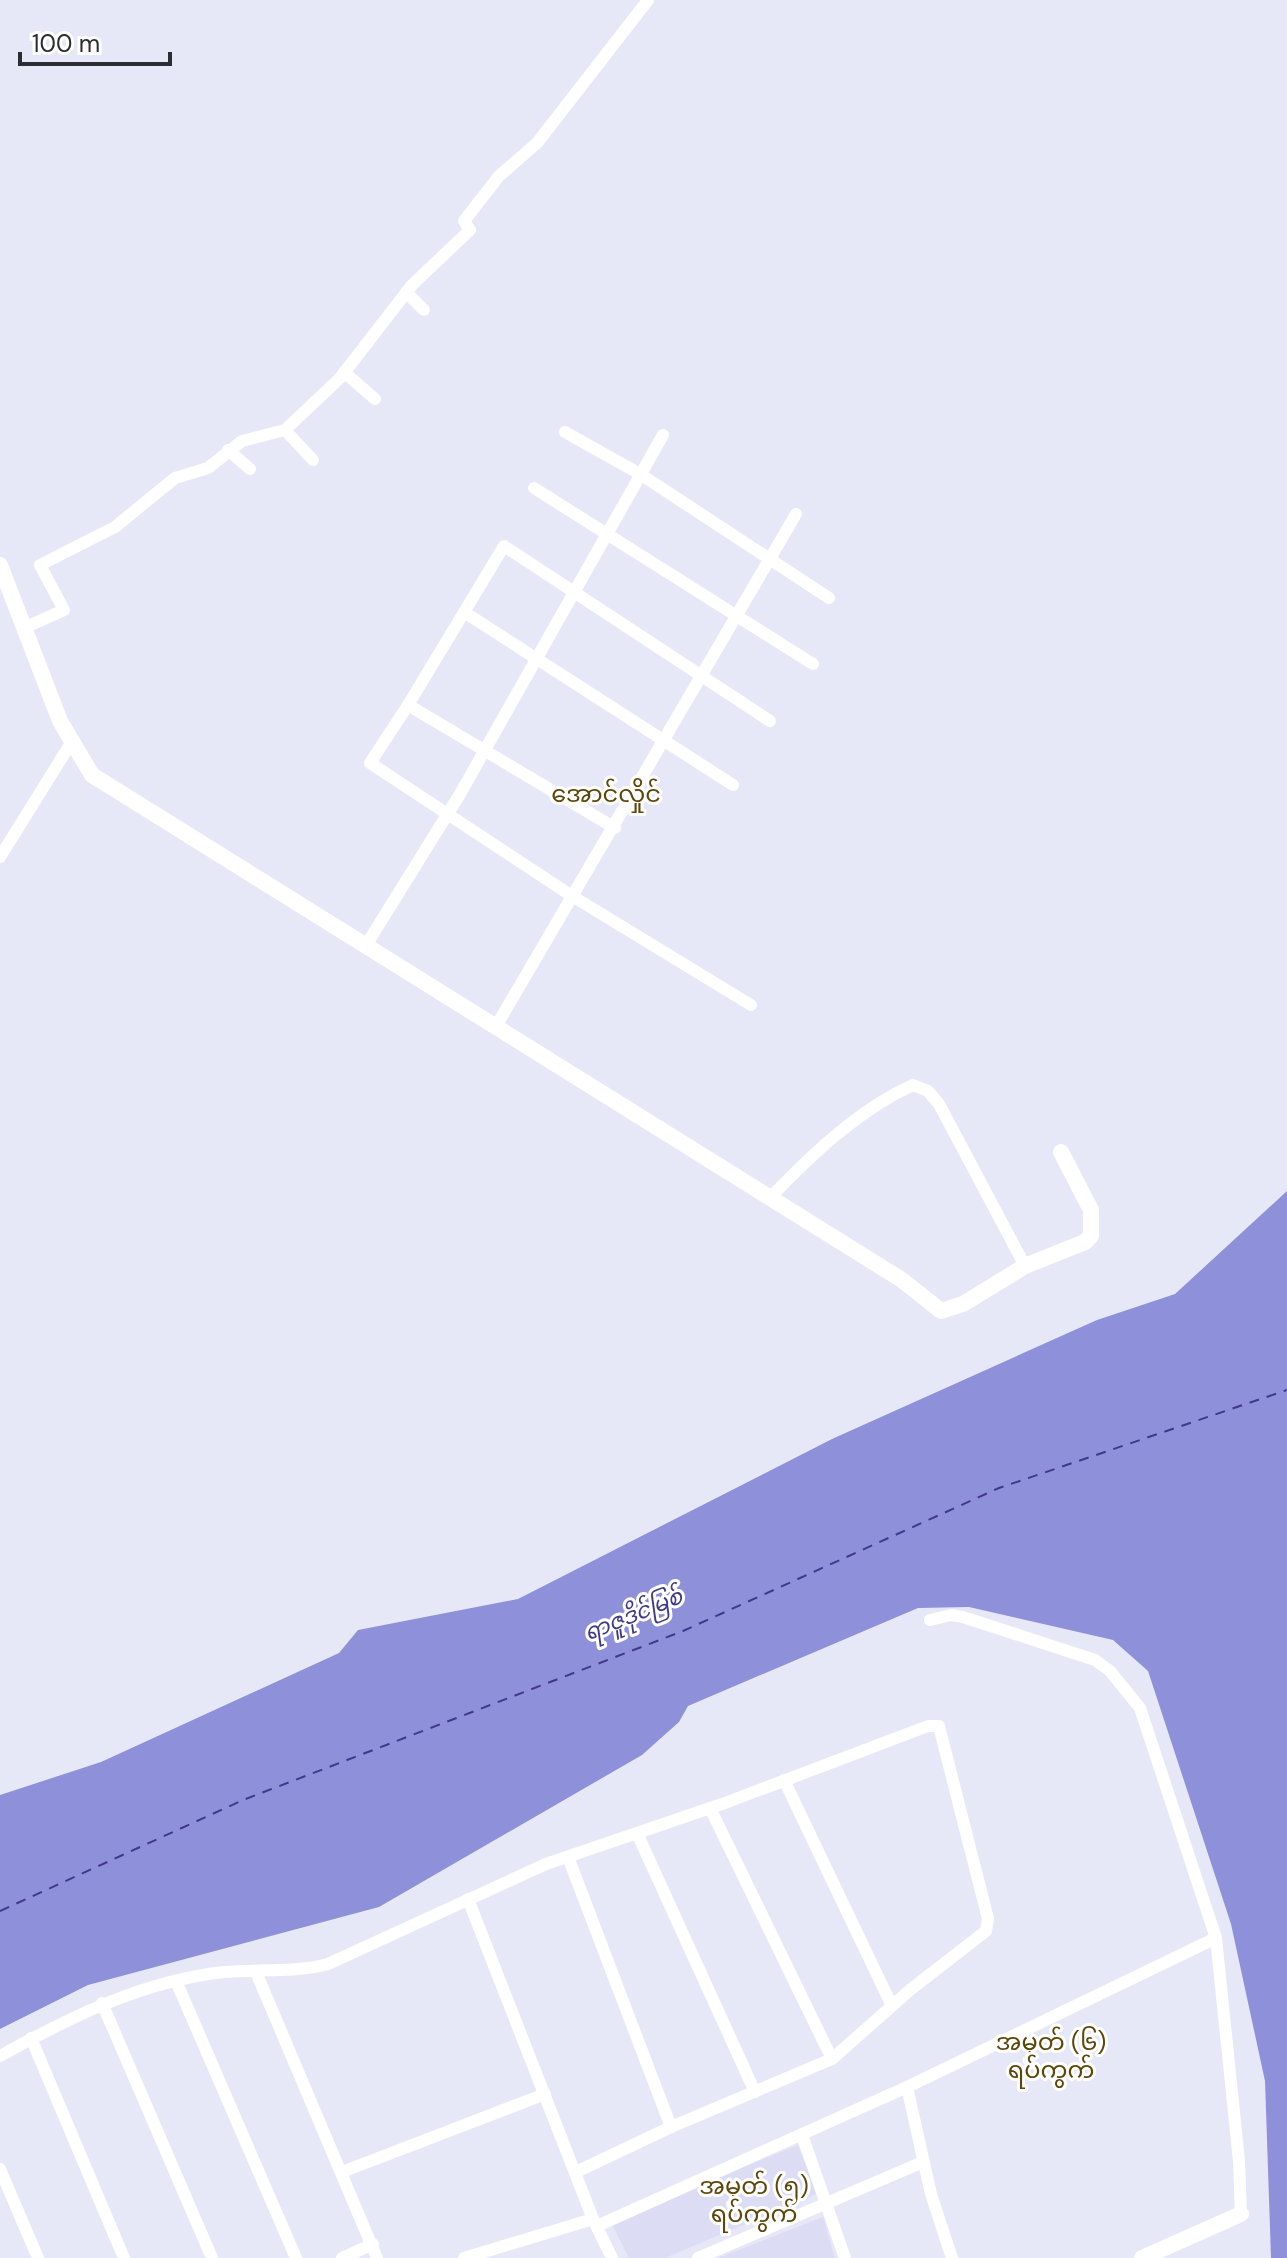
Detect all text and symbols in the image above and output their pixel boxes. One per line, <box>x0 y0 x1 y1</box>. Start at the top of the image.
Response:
scale bar <box>20 16 170 66</box>
text: 100 m <box>32 28 100 59</box>
district label: အောင်လှိုင် <box>551 778 661 813</box>
water label: ရာဇူဒိုင်မြစ် <box>579 1580 689 1651</box>
district label: အမှတ် (၆) ရပ်ကွက် <box>996 2026 1106 2089</box>
district label: အမှတ် (၅) ရပ်ကွက် <box>699 2170 809 2233</box>

